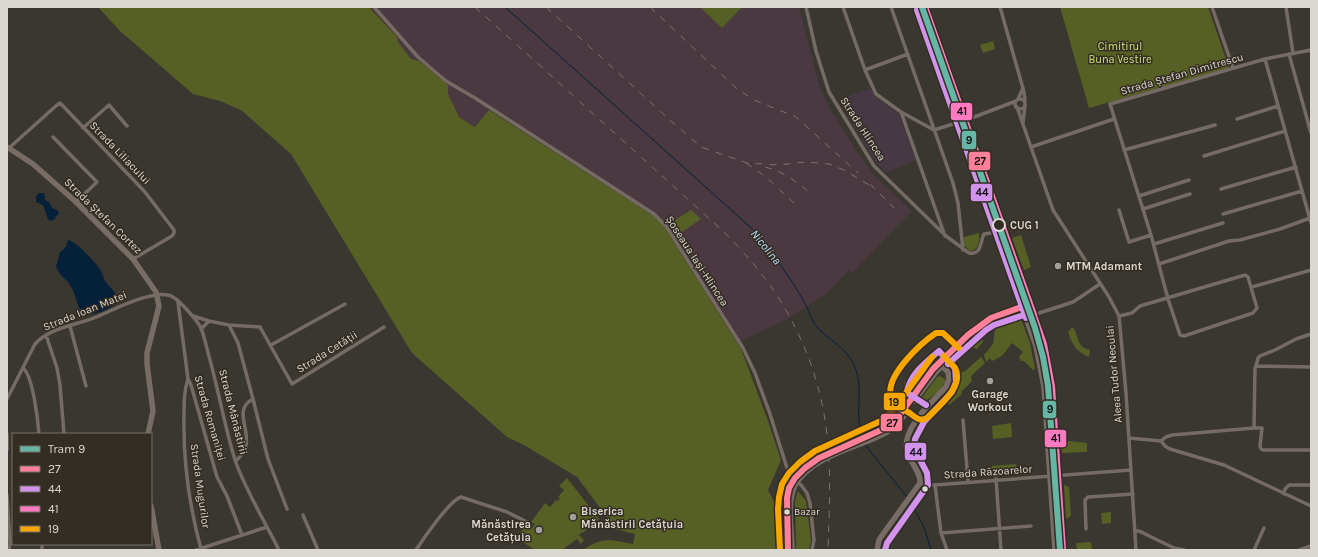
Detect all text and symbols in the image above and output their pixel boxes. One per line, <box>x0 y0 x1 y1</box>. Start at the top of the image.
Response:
park label: Cimitirul Buna Vestire <box>1088 40 1152 66</box>
street label: Strada Ștefan Dimitrescu <box>1119 50 1245 98</box>
street label: Strada Hlincea <box>837 95 889 163</box>
line badge: 41 <box>950 102 973 121</box>
text: 41 <box>957 105 967 118</box>
street label: Strada Liliacului <box>87 119 153 187</box>
line badge: 9 <box>961 130 977 150</box>
text: 9 <box>966 134 973 147</box>
line badge: 27 <box>968 151 991 171</box>
text: 27 <box>974 155 987 168</box>
street label: Strada Ștefan Cortez <box>61 175 145 257</box>
line badge: 44 <box>970 183 993 202</box>
text: 44 <box>975 186 989 199</box>
street label: Șoseaua Iași-Hlincea <box>663 213 731 309</box>
marker: CUG 1 <box>992 218 1006 232</box>
place label: CUG 1 <box>1010 219 1039 232</box>
water label: Nicolina <box>748 227 784 267</box>
place label: MTM Adamant <box>1066 260 1143 273</box>
marker: MTM Adamant <box>1053 261 1063 271</box>
street label: Strada Ioan Matei <box>41 288 129 334</box>
street label: Aleea Tudor Neculai <box>1103 325 1125 423</box>
street label: Strada Cetății <box>294 328 360 376</box>
street label: Strada Mânăstirii <box>216 368 250 456</box>
street label: Strada Romaniței <box>192 374 228 462</box>
marker: Garage Workout <box>985 376 995 386</box>
place label: Garage Workout <box>968 388 1013 414</box>
line badge: 19 <box>883 392 906 411</box>
text: 19 <box>889 396 900 409</box>
line badge: 9 <box>1042 400 1057 419</box>
text: 9 <box>1047 403 1054 416</box>
line badge: 27 <box>880 413 903 432</box>
text: 27 <box>886 417 899 430</box>
line badge: 41 <box>1044 429 1067 448</box>
text: 41 <box>1051 432 1061 445</box>
legend <box>12 433 152 545</box>
text: Tram 9 <box>48 442 85 456</box>
line badge: 44 <box>904 442 927 461</box>
street label: Strada Mugurilor <box>188 443 212 529</box>
text: 44 <box>909 446 923 459</box>
text: 27 <box>48 462 61 476</box>
street label: Strada Răzoarelor <box>943 462 1033 482</box>
text: 44 <box>48 482 62 496</box>
unlabelled marker <box>920 484 930 494</box>
text: 41 <box>48 502 59 516</box>
place label: Biserica Mănăstirii Cetățuia <box>581 505 683 531</box>
place label: Bazar <box>794 506 820 518</box>
marker: Bazar <box>782 507 792 517</box>
marker: Biserica Mănăstirii Cetățuia <box>568 512 578 522</box>
place label: Mănăstirea Cetățuia <box>471 518 531 544</box>
text: 19 <box>48 522 59 536</box>
marker: Mănăstirea Cetățuia <box>534 525 544 535</box>

